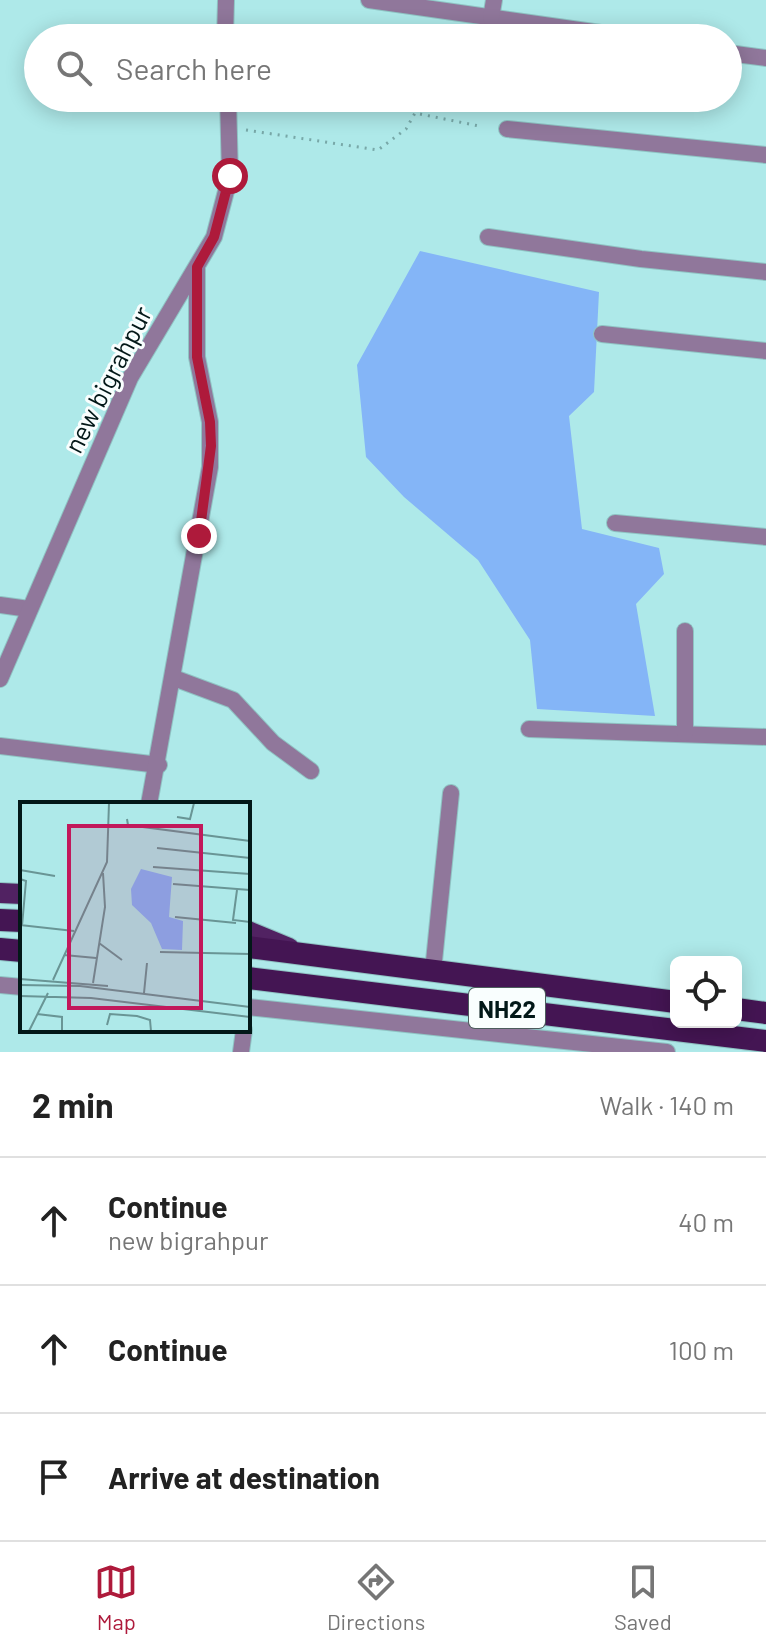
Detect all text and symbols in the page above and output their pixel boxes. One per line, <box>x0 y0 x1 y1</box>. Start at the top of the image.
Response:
search box <box>24 24 742 112</box>
icon: search <box>52 46 96 90</box>
text: Search here <box>116 50 272 86</box>
route start <box>212 158 248 194</box>
street label: new bigrahpur <box>57 300 157 458</box>
route end <box>181 518 217 554</box>
inset map <box>20 802 250 1032</box>
map controls <box>670 956 742 1028</box>
button: locate <box>670 956 742 1028</box>
road number: NH22 <box>469 988 545 1028</box>
text: 2 min <box>32 1084 114 1125</box>
text: Walk · 140 m <box>599 1089 734 1120</box>
text: Continue <box>108 1188 228 1224</box>
icon: ahead <box>32 1199 76 1243</box>
text: 40 m <box>678 1206 734 1237</box>
text: new bigrahpur <box>108 1224 269 1255</box>
icon: ahead <box>32 1327 76 1371</box>
text: Continue <box>108 1331 228 1367</box>
text: 100 m <box>669 1334 734 1365</box>
icon: arrive <box>32 1455 76 1499</box>
text: Arrive at destination <box>108 1459 380 1495</box>
tab: Map <box>94 1560 138 1634</box>
tab: Directions <box>327 1560 425 1634</box>
tab: Saved <box>614 1560 672 1634</box>

